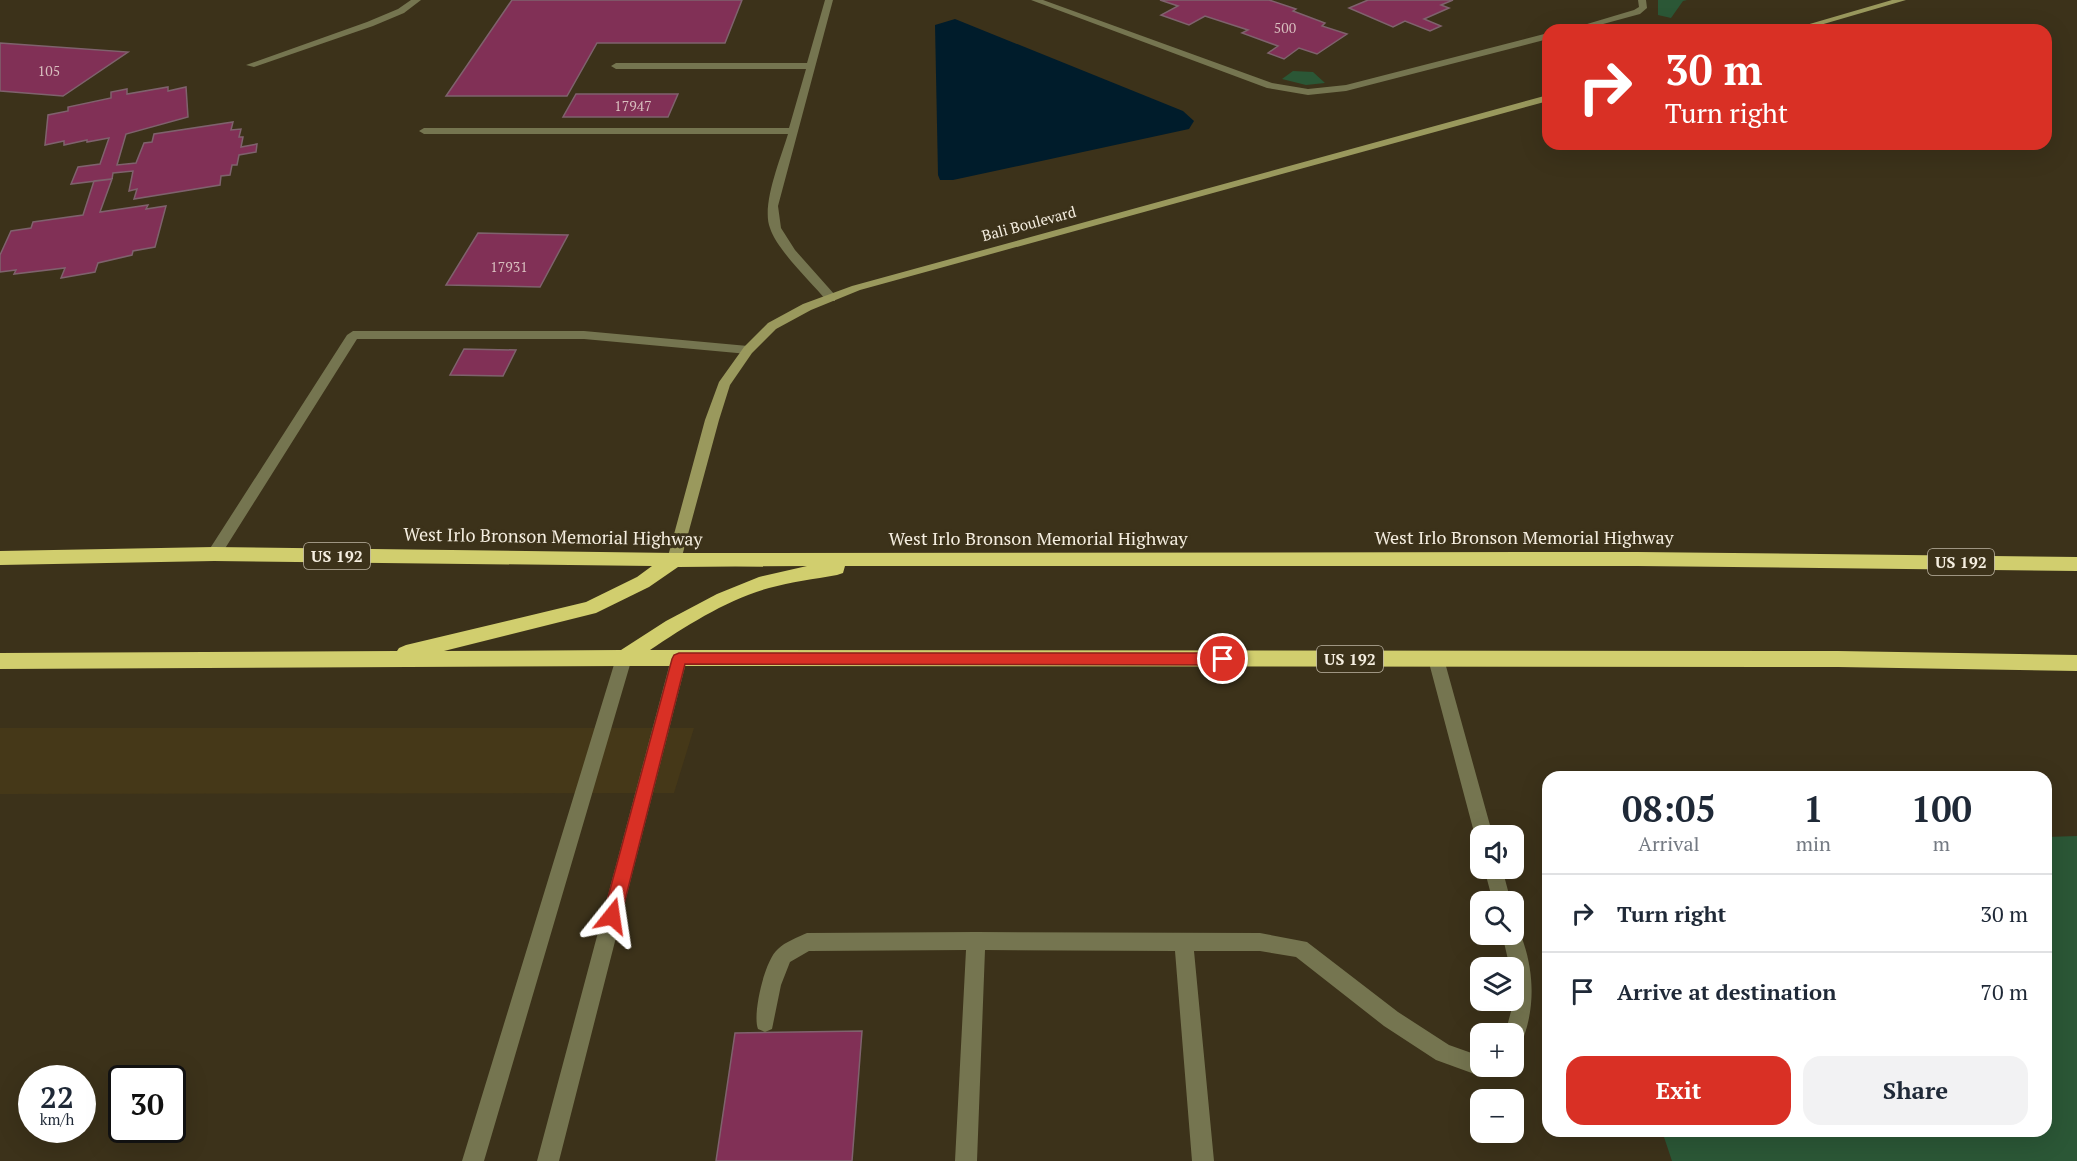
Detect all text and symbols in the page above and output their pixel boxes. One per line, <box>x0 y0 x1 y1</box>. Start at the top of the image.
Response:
house number: 500 <box>1274 18 1296 37</box>
text: 30 m <box>1665 41 1763 97</box>
icon: right <box>1566 48 1644 126</box>
house number: 105 <box>38 61 60 80</box>
text: Turn right <box>1665 95 1788 131</box>
house number: 17947 <box>614 96 652 115</box>
street label: Bali Boulevard <box>979 201 1078 245</box>
house number: 17931 <box>490 257 528 276</box>
street label: West Irlo Bronson Memorial Highway <box>403 521 704 551</box>
street label: West Irlo Bronson Memorial Highway <box>1374 525 1674 549</box>
street label: West Irlo Bronson Memorial Highway <box>888 526 1188 550</box>
road number: US 192 <box>304 543 370 569</box>
road number: US 192 <box>1928 549 1994 575</box>
pin <box>1197 633 1248 684</box>
icon: arrive <box>1206 642 1239 675</box>
road number: US 192 <box>1317 646 1383 672</box>
text: 08:05 <box>1622 785 1716 832</box>
text: 1 <box>1803 785 1824 832</box>
text: 100 <box>1911 785 1972 832</box>
map controls <box>1470 825 1524 1143</box>
button: sound <box>1470 825 1524 879</box>
text: Arrival <box>1638 830 1700 857</box>
text: min <box>1796 830 1831 857</box>
text: m <box>1933 830 1950 857</box>
position arrow <box>580 884 644 948</box>
button: search <box>1470 891 1524 945</box>
icon: right <box>1566 897 1599 930</box>
text: Turn right <box>1617 899 1726 928</box>
text: 30 m <box>1980 899 2028 928</box>
button: layers <box>1470 957 1524 1011</box>
icon: arrive <box>1566 975 1599 1008</box>
text: Arrive at destination <box>1617 977 1836 1006</box>
text: 70 m <box>1980 977 2028 1006</box>
button: + <box>1470 1023 1524 1077</box>
button: Exit <box>1566 1056 1791 1125</box>
button: Share <box>1803 1056 2028 1125</box>
speed limit sign: 30 <box>108 1065 186 1143</box>
text: 22 <box>40 1077 74 1117</box>
button: − <box>1470 1089 1524 1143</box>
text: km/h <box>40 1109 74 1129</box>

